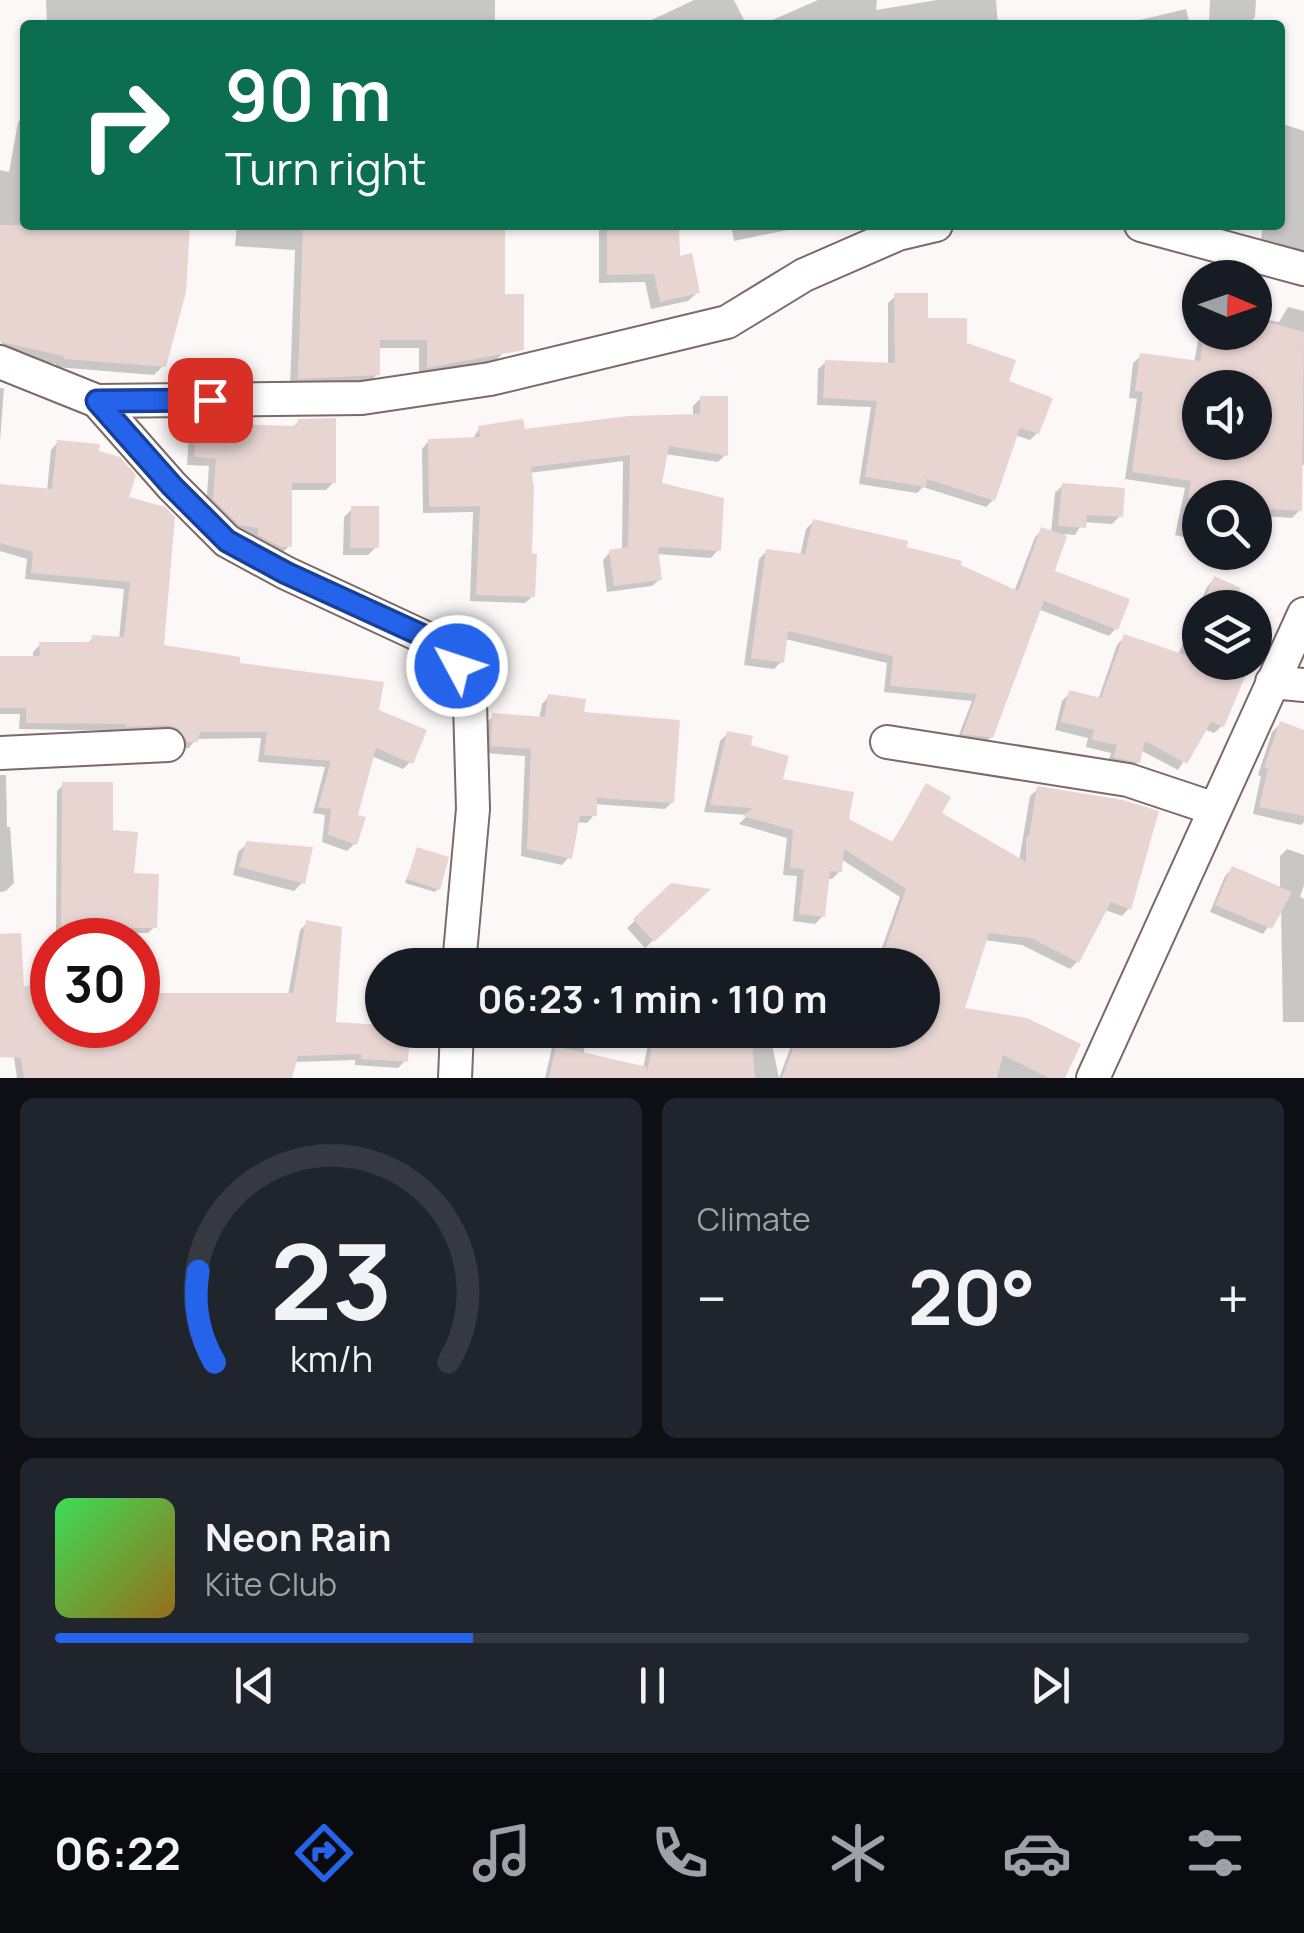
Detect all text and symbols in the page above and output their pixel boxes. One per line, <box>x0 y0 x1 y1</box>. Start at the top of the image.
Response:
text: 90 m <box>225 46 392 142</box>
icon: right <box>60 60 190 190</box>
text: Turn right <box>225 137 426 199</box>
north arrow <box>1182 260 1272 350</box>
map controls <box>1182 260 1272 680</box>
pin <box>168 358 253 443</box>
button: sound <box>1182 370 1272 460</box>
icon: arrive <box>183 373 238 428</box>
button: search <box>1182 480 1272 570</box>
button: layers <box>1182 590 1272 680</box>
position arrow <box>405 614 509 718</box>
speed limit sign: 30 <box>30 918 160 1048</box>
text: 06:23 · 1 min · 110 m <box>478 972 827 1024</box>
text: Climate <box>697 1197 811 1241</box>
text: 23 <box>270 1209 392 1351</box>
text: 20° <box>908 1245 1036 1348</box>
text: − <box>697 1260 727 1336</box>
text: + <box>1217 1260 1249 1336</box>
text: km/h <box>289 1334 373 1383</box>
text: Neon Rain <box>205 1510 391 1562</box>
text: Kite Club <box>205 1562 337 1606</box>
icon: previous <box>227 1658 282 1713</box>
icon: pause <box>625 1658 680 1713</box>
icon: next <box>1023 1658 1078 1713</box>
icon: directions <box>289 1818 359 1888</box>
icon: music <box>467 1818 537 1888</box>
icon: phone <box>645 1818 715 1888</box>
icon: climate <box>823 1818 893 1888</box>
icon: car <box>1002 1818 1072 1888</box>
icon: filters <box>1180 1818 1250 1888</box>
text: 06:22 <box>54 1822 181 1884</box>

